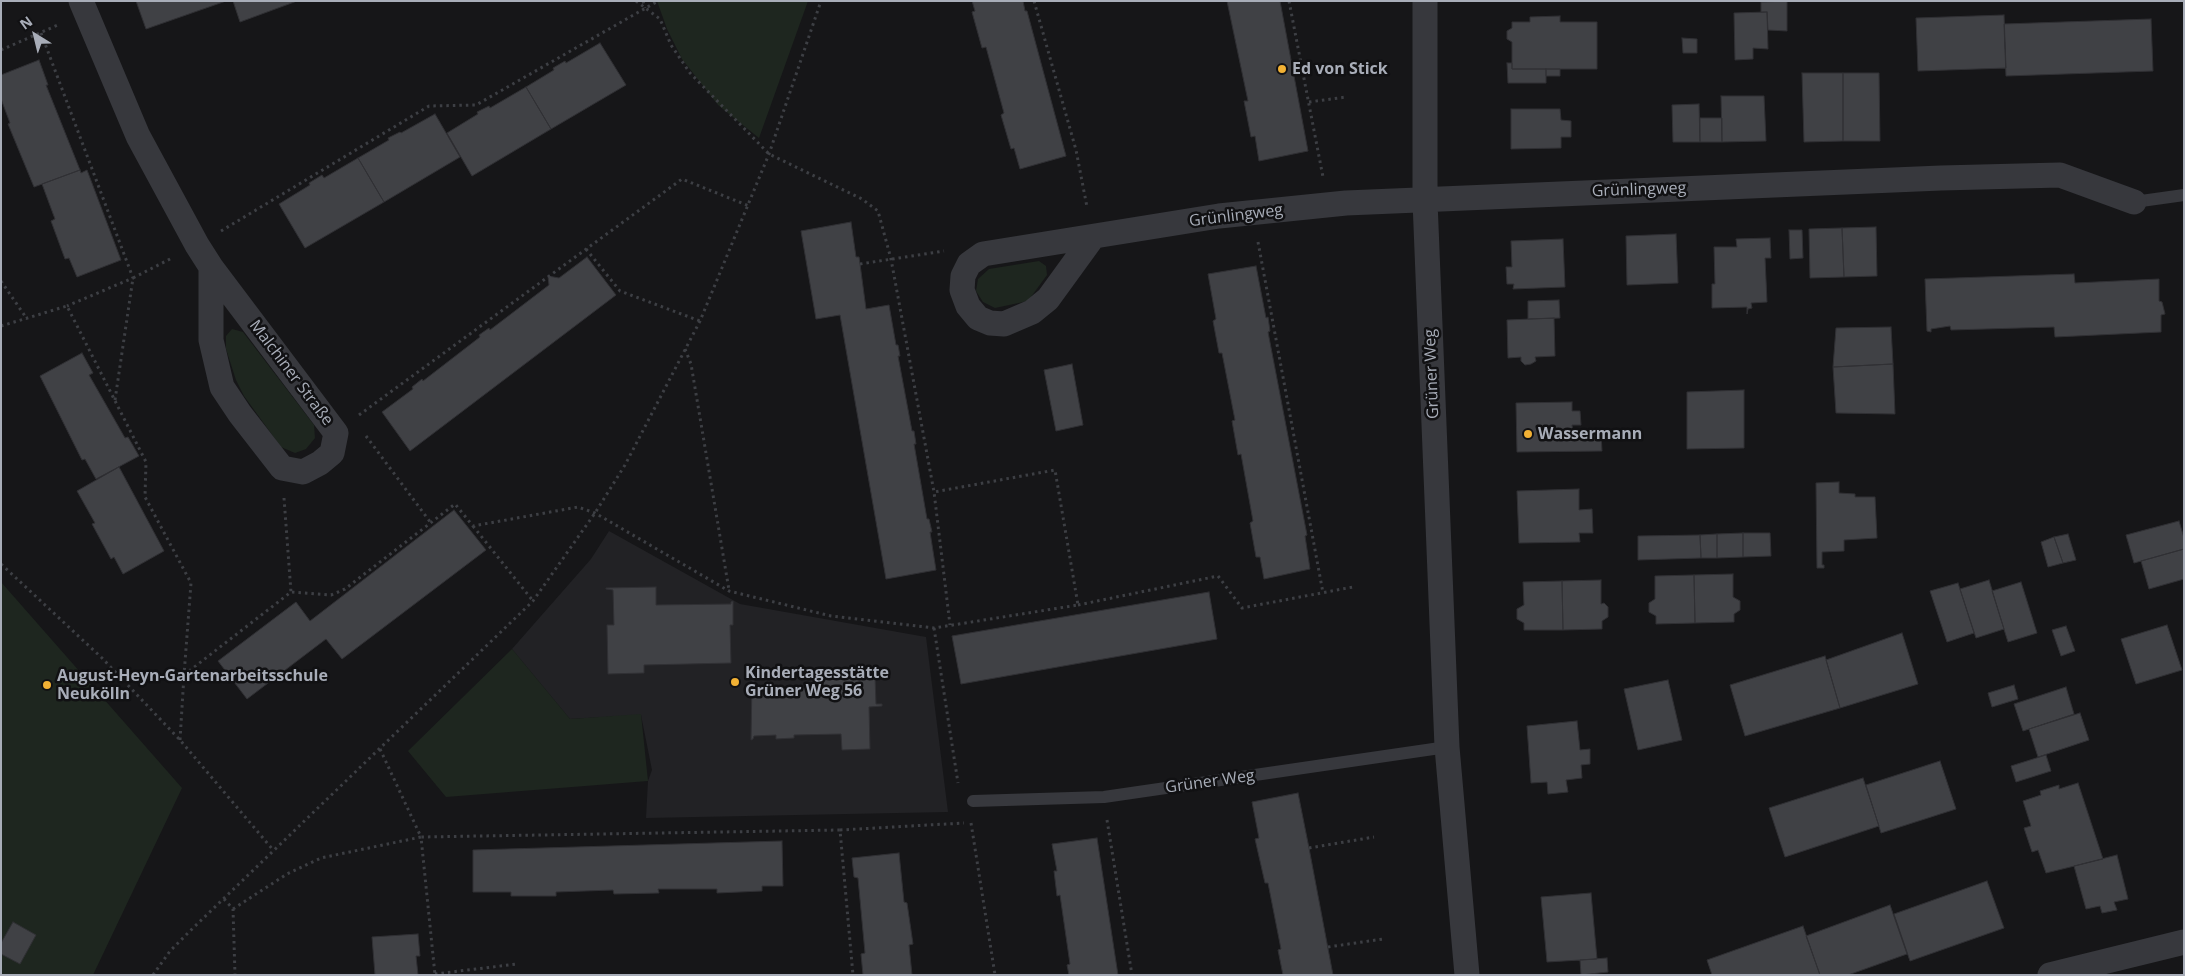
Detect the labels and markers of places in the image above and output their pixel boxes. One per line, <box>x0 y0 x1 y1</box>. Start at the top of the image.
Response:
place label: Ed von Stick <box>1292 59 1388 79</box>
marker: Ed von Stick <box>1276 63 1288 75</box>
place label: Wassermann <box>1538 424 1642 444</box>
marker: Wassermann <box>1522 428 1534 440</box>
place label: Kindertagesstätte Grüner Weg 56 <box>745 663 889 701</box>
place label: August-Heyn-Gartenarbeitsschule Neukölln <box>57 666 328 704</box>
marker: Kindertagesstätte Grüner Weg 56 <box>729 676 741 688</box>
marker: August-Heyn-Gartenarbeitsschule Neukölln <box>41 679 53 691</box>

